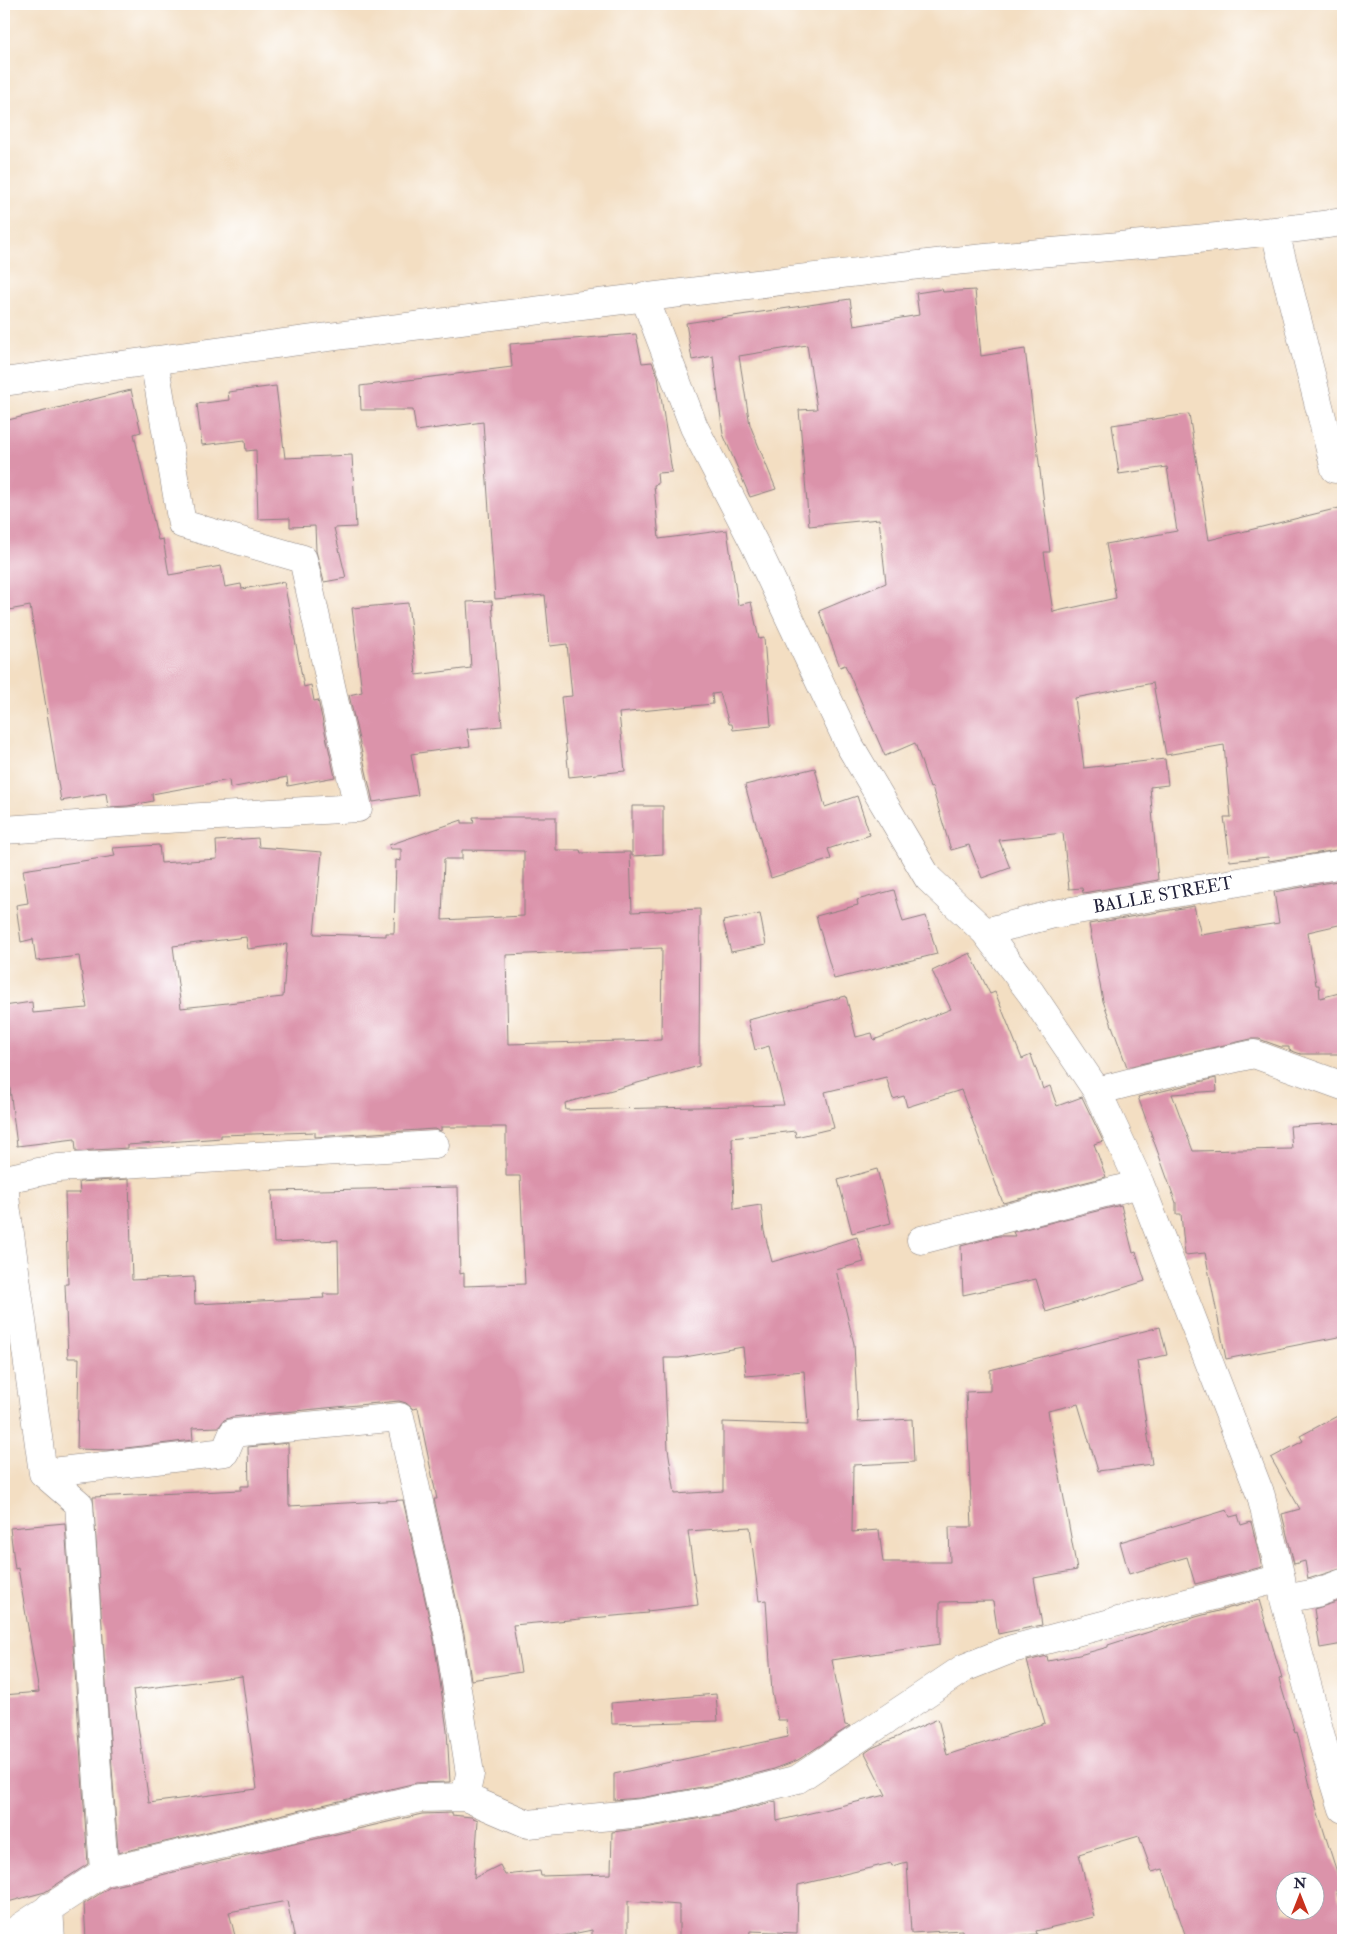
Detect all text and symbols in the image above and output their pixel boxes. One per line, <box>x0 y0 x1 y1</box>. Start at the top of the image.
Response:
street label: BALLE STREET <box>1091 871 1235 919</box>
north arrow <box>1274 1872 1324 1922</box>
text: N <box>1293 1875 1307 1892</box>

